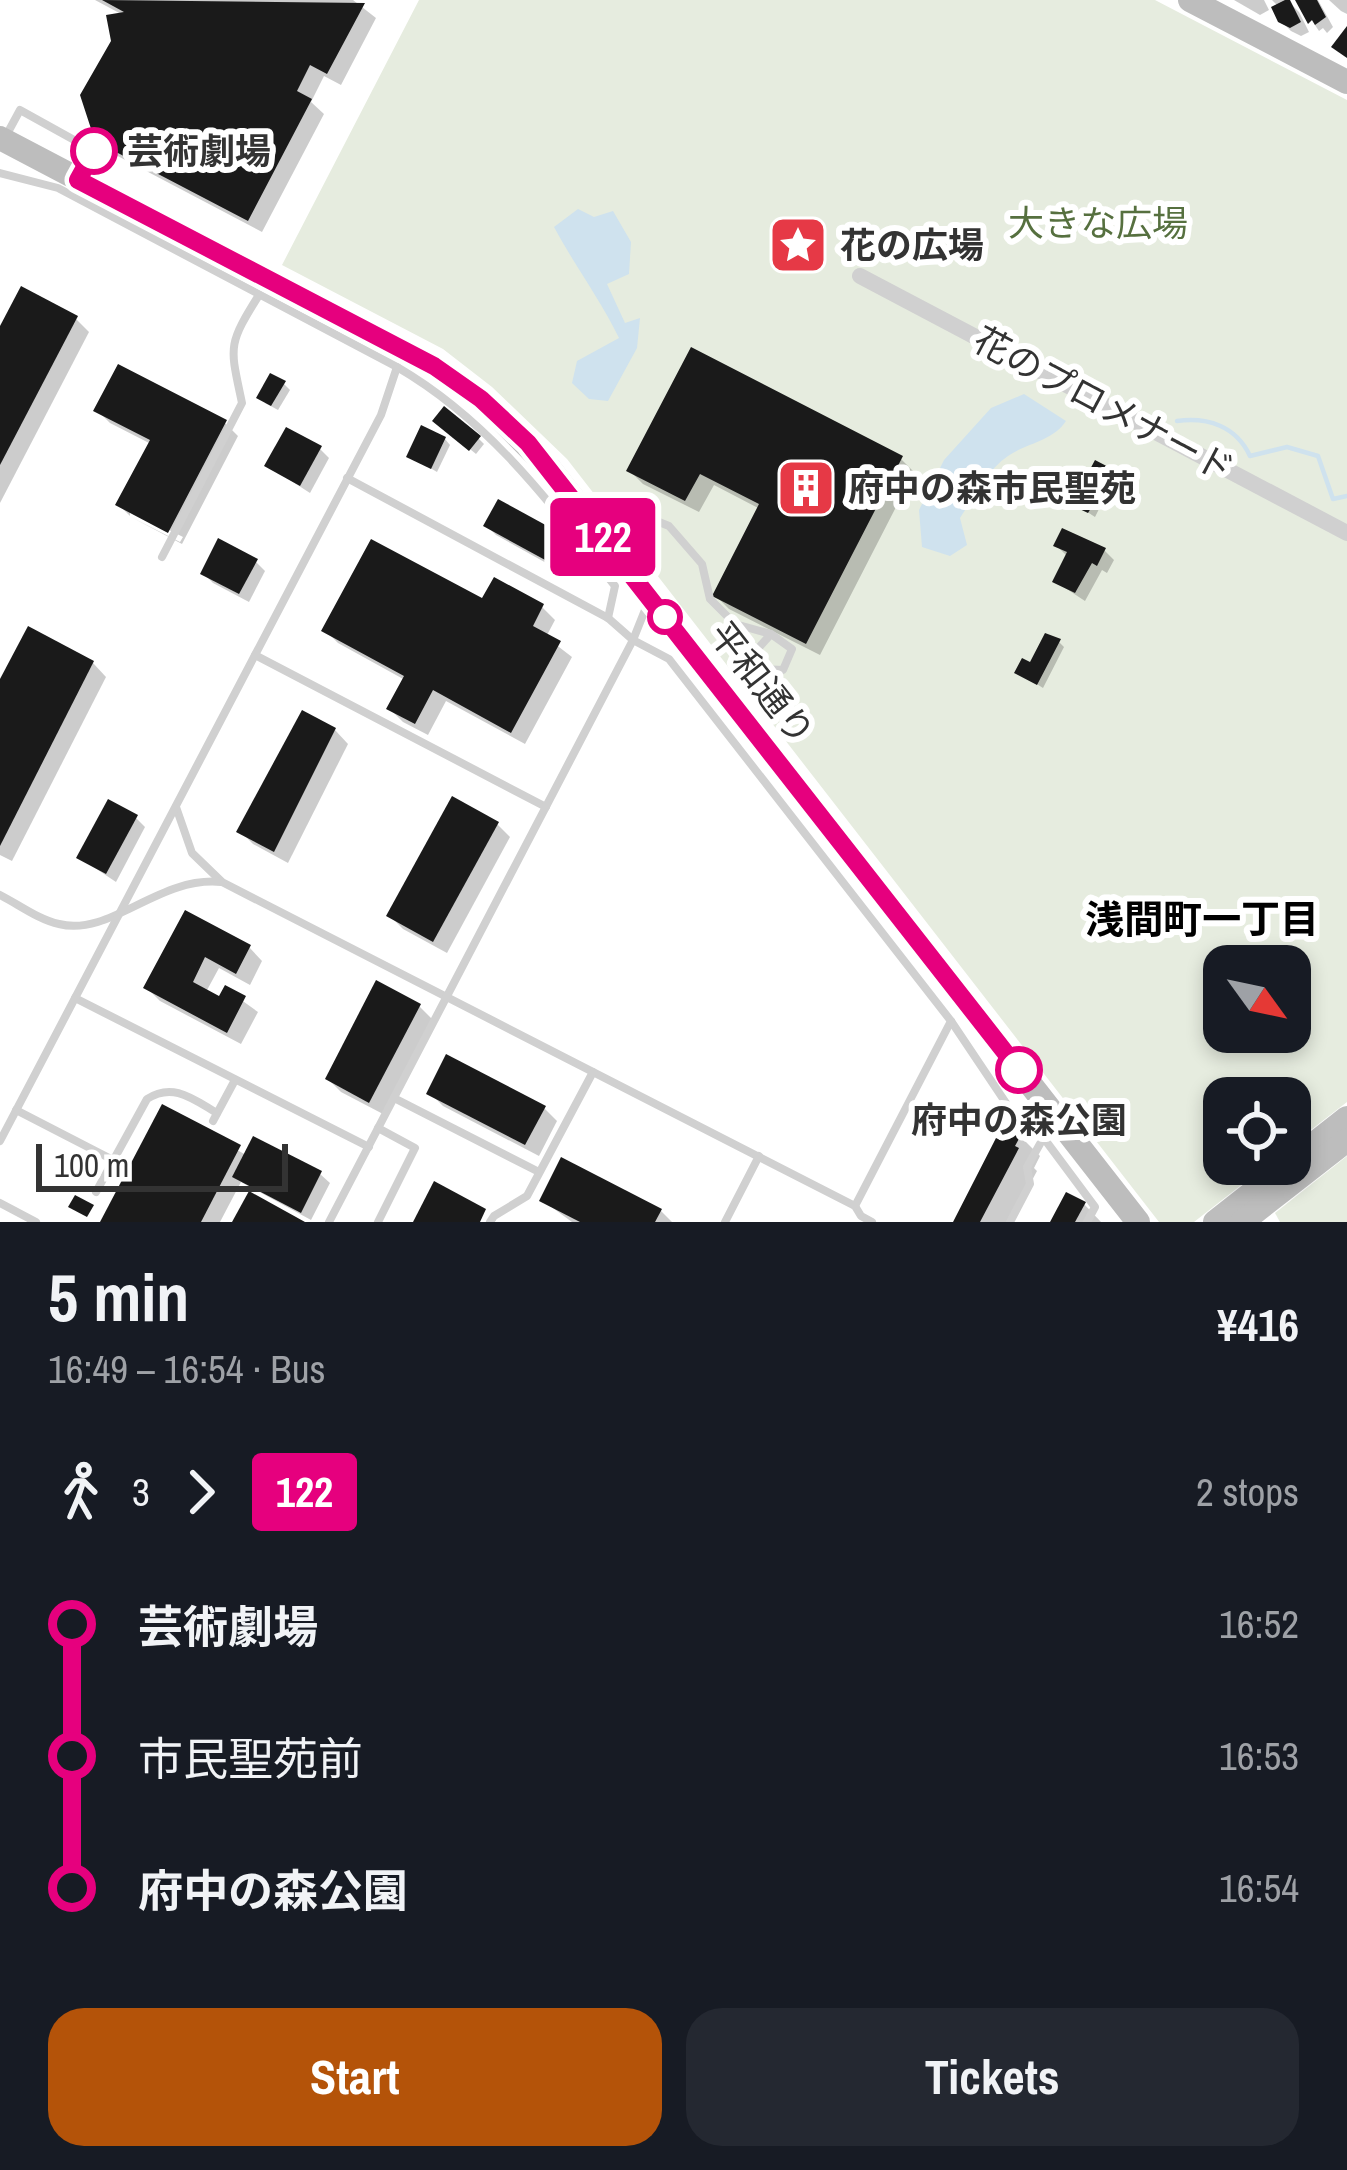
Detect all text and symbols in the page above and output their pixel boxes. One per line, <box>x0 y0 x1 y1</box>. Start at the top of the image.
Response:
place label: 芸術劇場 <box>127 127 271 175</box>
marker: 芸術劇場 <box>72 129 116 173</box>
park label: 大きな広場 <box>1008 199 1188 247</box>
place icon: 花の広場 <box>767 214 829 276</box>
place label: 花の広場 <box>840 221 984 269</box>
street label: 花のプロメナード <box>966 315 1242 493</box>
building icon: 府中の森市民聖苑 <box>775 457 837 519</box>
place label: 府中の森市民聖苑 <box>848 464 1136 512</box>
line badge: 122 <box>534 498 672 576</box>
text: 122 <box>574 509 632 565</box>
unlabelled marker <box>649 601 681 633</box>
street label: 平和通り <box>699 611 825 755</box>
district label: 浅間町一丁目 <box>1085 893 1319 945</box>
north arrow <box>1203 945 1311 1053</box>
map controls <box>1203 945 1311 1185</box>
marker: 府中の森公園 <box>997 1048 1041 1092</box>
button: locate <box>1203 1077 1311 1185</box>
place label: 府中の森公園 <box>911 1096 1127 1144</box>
scale bar <box>36 1138 288 1191</box>
text: 100 m <box>54 1143 129 1187</box>
text: 5 min <box>48 1253 189 1342</box>
text: ¥416 <box>1217 1294 1299 1355</box>
text: 16:49 – 16:54 · Bus <box>48 1343 325 1395</box>
icon: walk <box>48 1459 114 1525</box>
icon: forward <box>168 1459 234 1525</box>
text: 122 <box>276 1464 333 1520</box>
text: 3 <box>132 1466 150 1518</box>
text: 2 stops <box>1196 1466 1299 1518</box>
text: 芸術劇場 <box>138 1596 318 1657</box>
text: 16:52 <box>1219 1598 1299 1650</box>
text: 市民聖苑前 <box>138 1728 363 1789</box>
text: 16:53 <box>1219 1730 1299 1782</box>
text: 府中の森公園 <box>138 1860 408 1921</box>
text: 16:54 <box>1219 1862 1299 1914</box>
button: Start <box>48 2008 662 2146</box>
button: Tickets <box>686 2008 1299 2146</box>

